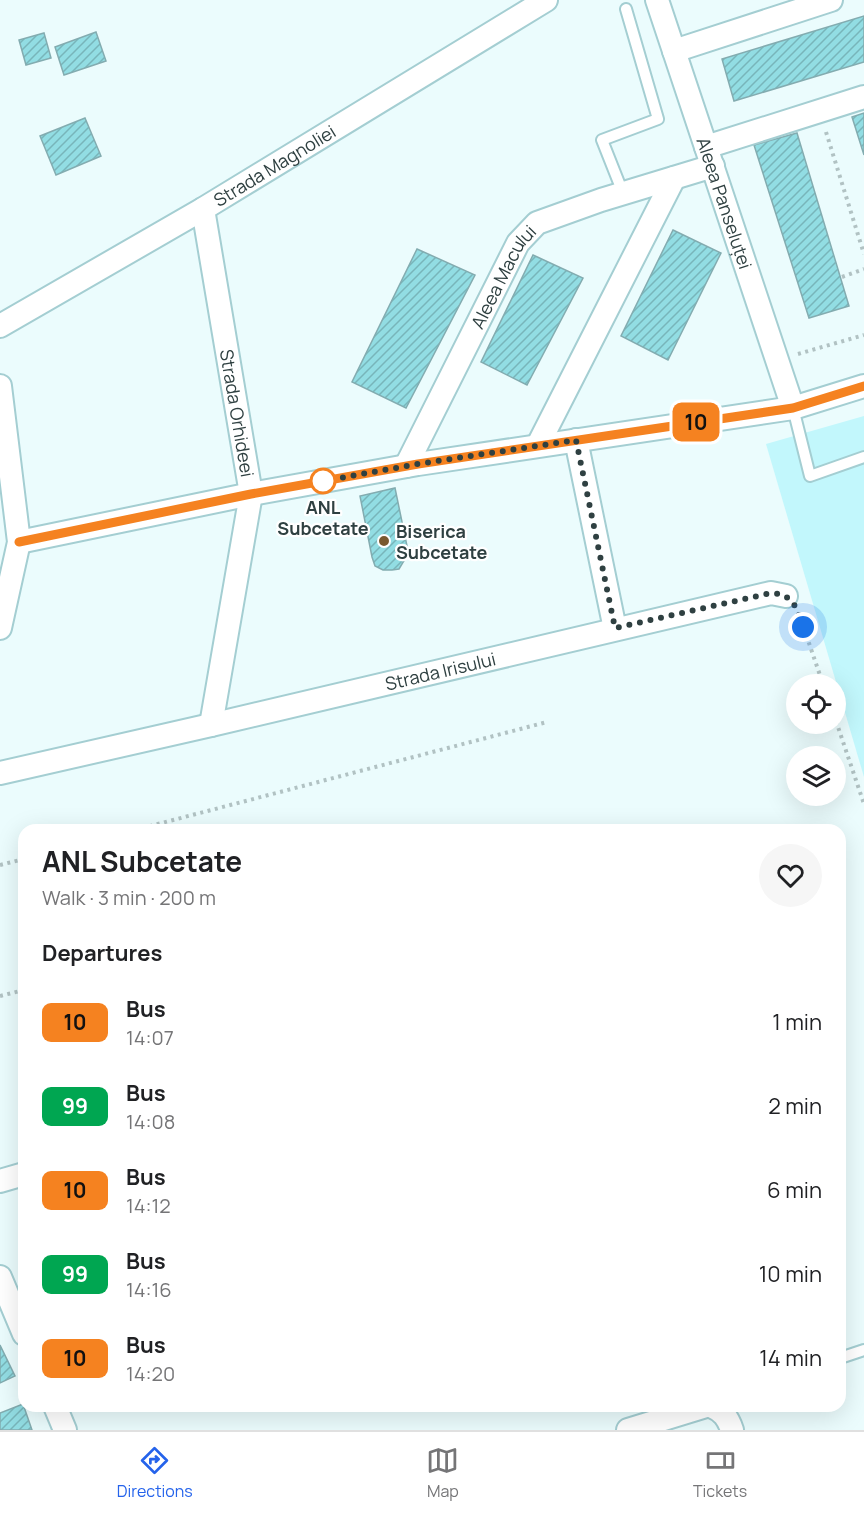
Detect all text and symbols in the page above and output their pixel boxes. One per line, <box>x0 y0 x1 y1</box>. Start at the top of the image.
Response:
street label: Strada Magnoliei <box>209 119 340 212</box>
street label: Aleea Panseluței <box>692 134 758 272</box>
street label: Aleea Macului <box>465 220 541 332</box>
street label: Strada Orhideei <box>215 347 260 479</box>
line badge: 10 <box>669 402 723 442</box>
text: 10 <box>684 408 708 436</box>
marker: ANL Subcetate <box>310 468 336 494</box>
place label: ANL Subcetate <box>277 495 369 540</box>
place label: Biserica Subcetate <box>396 519 488 564</box>
marker: Biserica Subcetate <box>377 534 391 548</box>
your location <box>788 612 818 642</box>
street label: Strada Irisului <box>383 646 498 696</box>
map controls <box>786 674 846 806</box>
button: locate <box>786 674 846 734</box>
button: layers <box>786 746 846 806</box>
text: ANL Subcetate <box>42 842 242 880</box>
button: heart <box>759 844 822 907</box>
text: Walk · 3 min · 200 m <box>42 884 216 911</box>
text: Departures <box>42 938 162 968</box>
text: Bus <box>126 994 166 1024</box>
text: 1 min <box>772 1007 822 1037</box>
text: 10 <box>63 1008 87 1036</box>
text: 14:07 <box>126 1024 174 1051</box>
text: Bus <box>126 1078 166 1108</box>
text: 2 min <box>768 1091 822 1121</box>
text: 99 <box>62 1092 88 1120</box>
text: 14:08 <box>126 1108 175 1135</box>
text: Bus <box>126 1162 166 1192</box>
text: 6 min <box>767 1175 822 1205</box>
text: 10 <box>63 1176 87 1204</box>
text: 14:12 <box>126 1192 171 1219</box>
text: Bus <box>126 1246 166 1276</box>
text: 10 min <box>759 1259 822 1289</box>
text: 99 <box>62 1260 88 1288</box>
text: 14:16 <box>126 1276 172 1303</box>
text: Bus <box>126 1330 166 1360</box>
text: 14 min <box>759 1343 822 1373</box>
text: 10 <box>63 1344 87 1372</box>
text: 14:20 <box>126 1360 175 1387</box>
tab: Directions <box>117 1444 193 1502</box>
tab: Map <box>426 1444 459 1502</box>
tab: Tickets <box>693 1444 747 1502</box>

